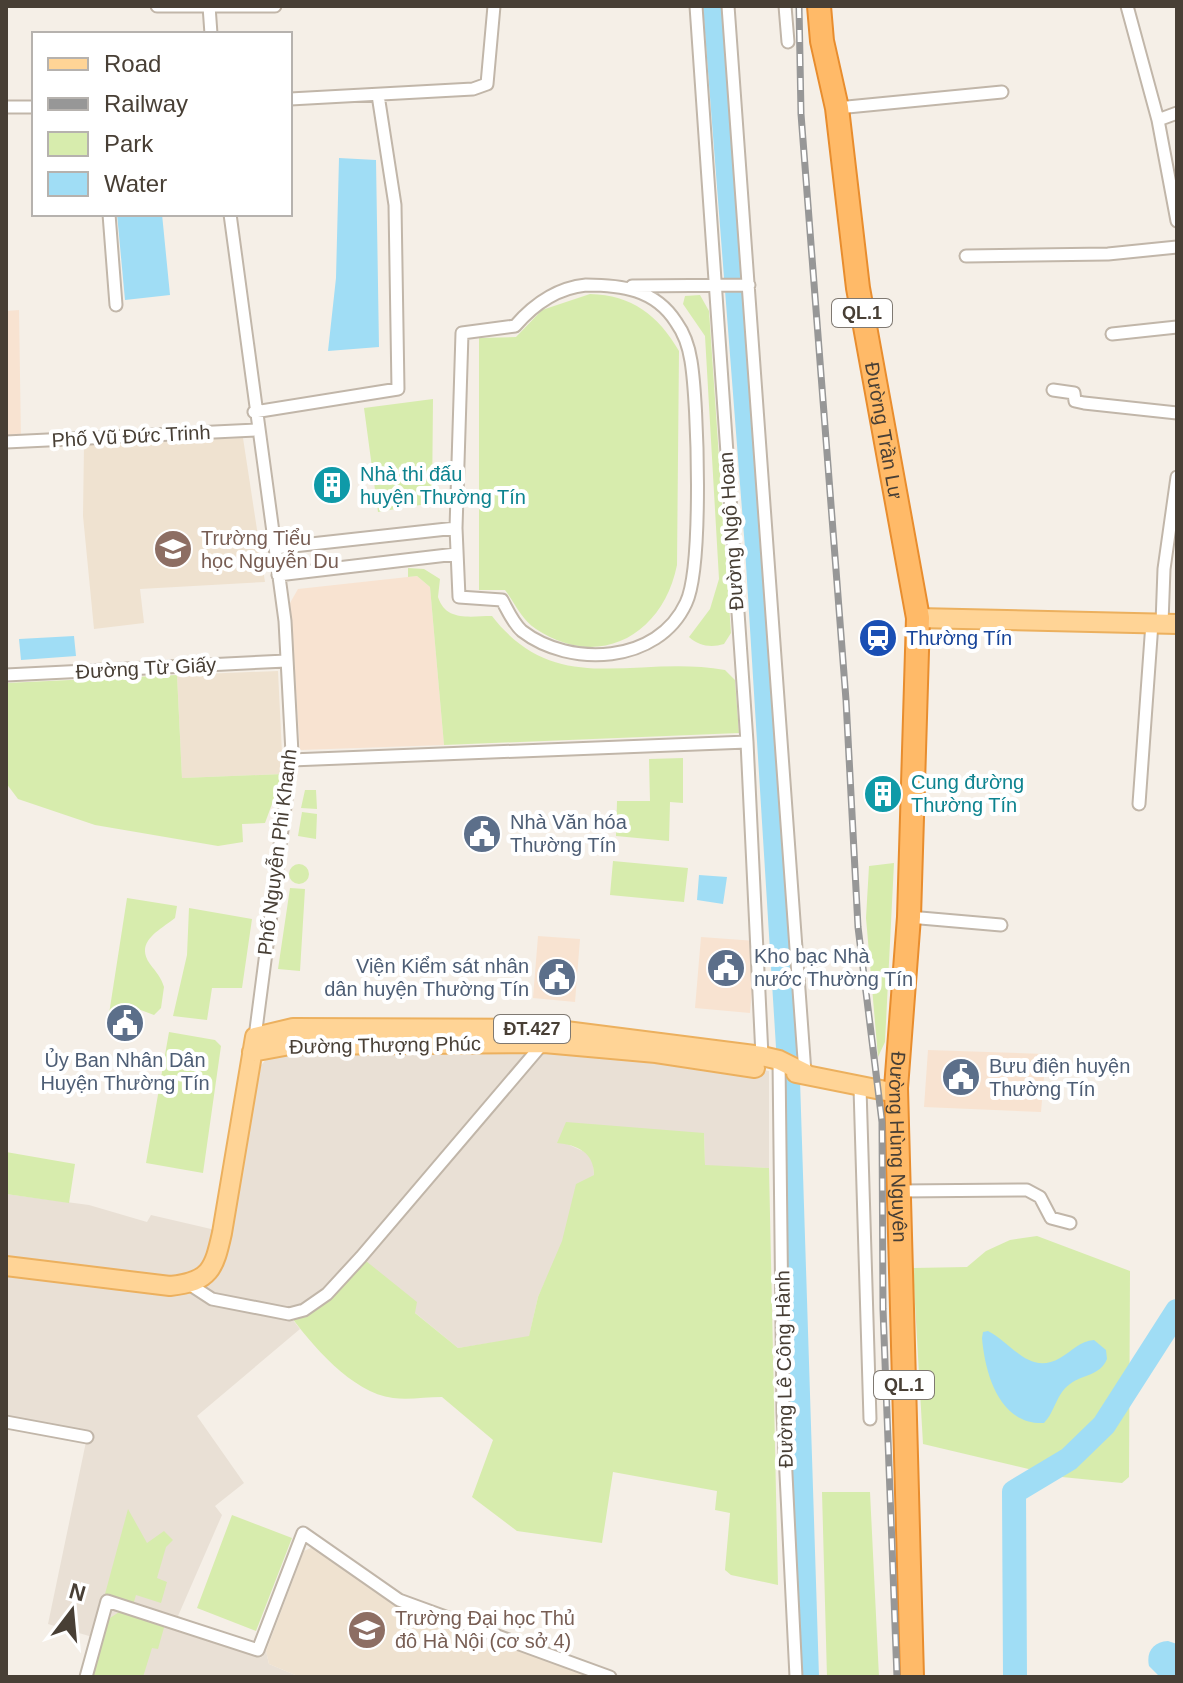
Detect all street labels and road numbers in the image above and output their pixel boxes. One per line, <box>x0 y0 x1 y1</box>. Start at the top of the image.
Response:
road number: QL.1 <box>832 299 892 327</box>
street label: Đường Trần Lư <box>861 360 907 501</box>
street label: Phố Vũ Đức Trinh <box>51 421 211 451</box>
street label: Đường Ngô Hoan <box>714 451 748 611</box>
street label: Đường Từ Giấy <box>75 653 217 683</box>
street label: Phố Nguyễn Phi Khanh <box>253 747 301 957</box>
road number: ĐT.427 <box>494 1015 570 1043</box>
street label: Đường Thượng Phúc <box>289 1032 481 1058</box>
street label: Đường Hùng Nguyên <box>885 1051 911 1243</box>
street label: Đường Lê Công Hành <box>771 1270 797 1468</box>
road number: QL.1 <box>874 1371 934 1399</box>

